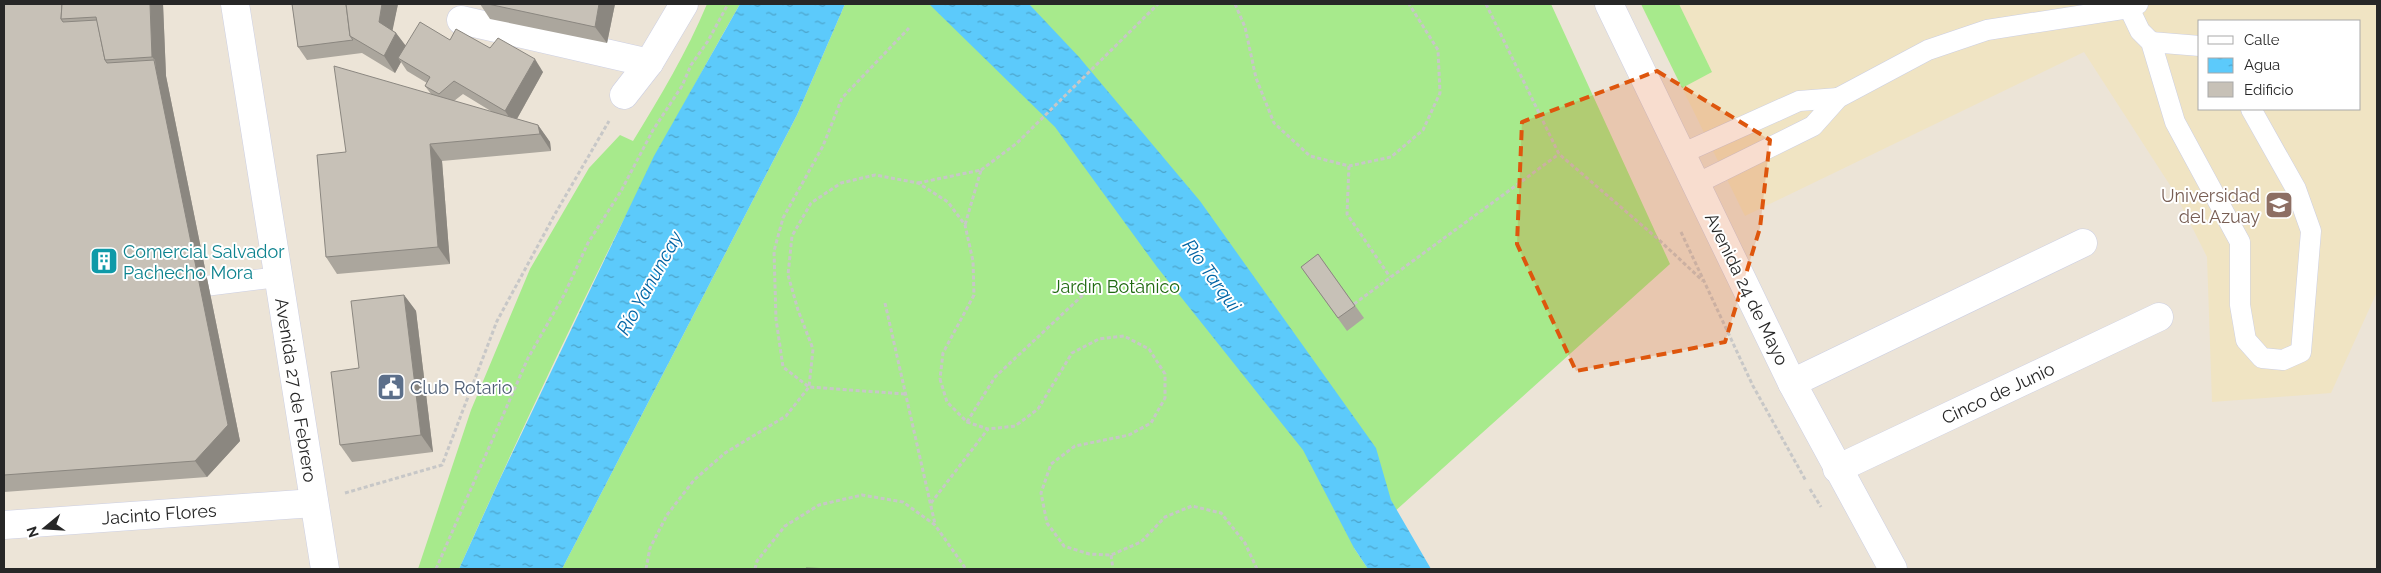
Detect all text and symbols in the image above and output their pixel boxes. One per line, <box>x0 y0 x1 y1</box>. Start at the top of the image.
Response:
legend <box>2198 20 2361 110</box>
text: Calle <box>2244 31 2280 49</box>
text: Agua <box>2244 56 2280 74</box>
text: Edificio <box>2244 81 2294 99</box>
place label: Universidad del Azuay <box>2161 185 2260 227</box>
school or university icon: Universidad del Azuay <box>2264 190 2294 220</box>
street label: Avenida 24 de Mayo <box>1701 209 1793 369</box>
water label: Río Yanuncay <box>612 227 687 338</box>
water label: Río Tarqui <box>1178 235 1246 316</box>
place label: Comercial Salvador Pachecho Mora <box>123 241 285 283</box>
building icon: Comercial Salvador Pachecho Mora <box>89 246 119 276</box>
park label: Jardín Botánico <box>1052 276 1180 297</box>
street label: Avenida 27 de Febrero <box>271 296 321 484</box>
street label: Cinco de Junio <box>1938 358 2058 428</box>
public building icon: Club Rotario <box>376 372 406 402</box>
place label: Club Rotario <box>410 377 513 398</box>
street label: Jacinto Flores <box>101 499 217 528</box>
north arrow <box>20 503 70 553</box>
text: N <box>23 524 42 540</box>

